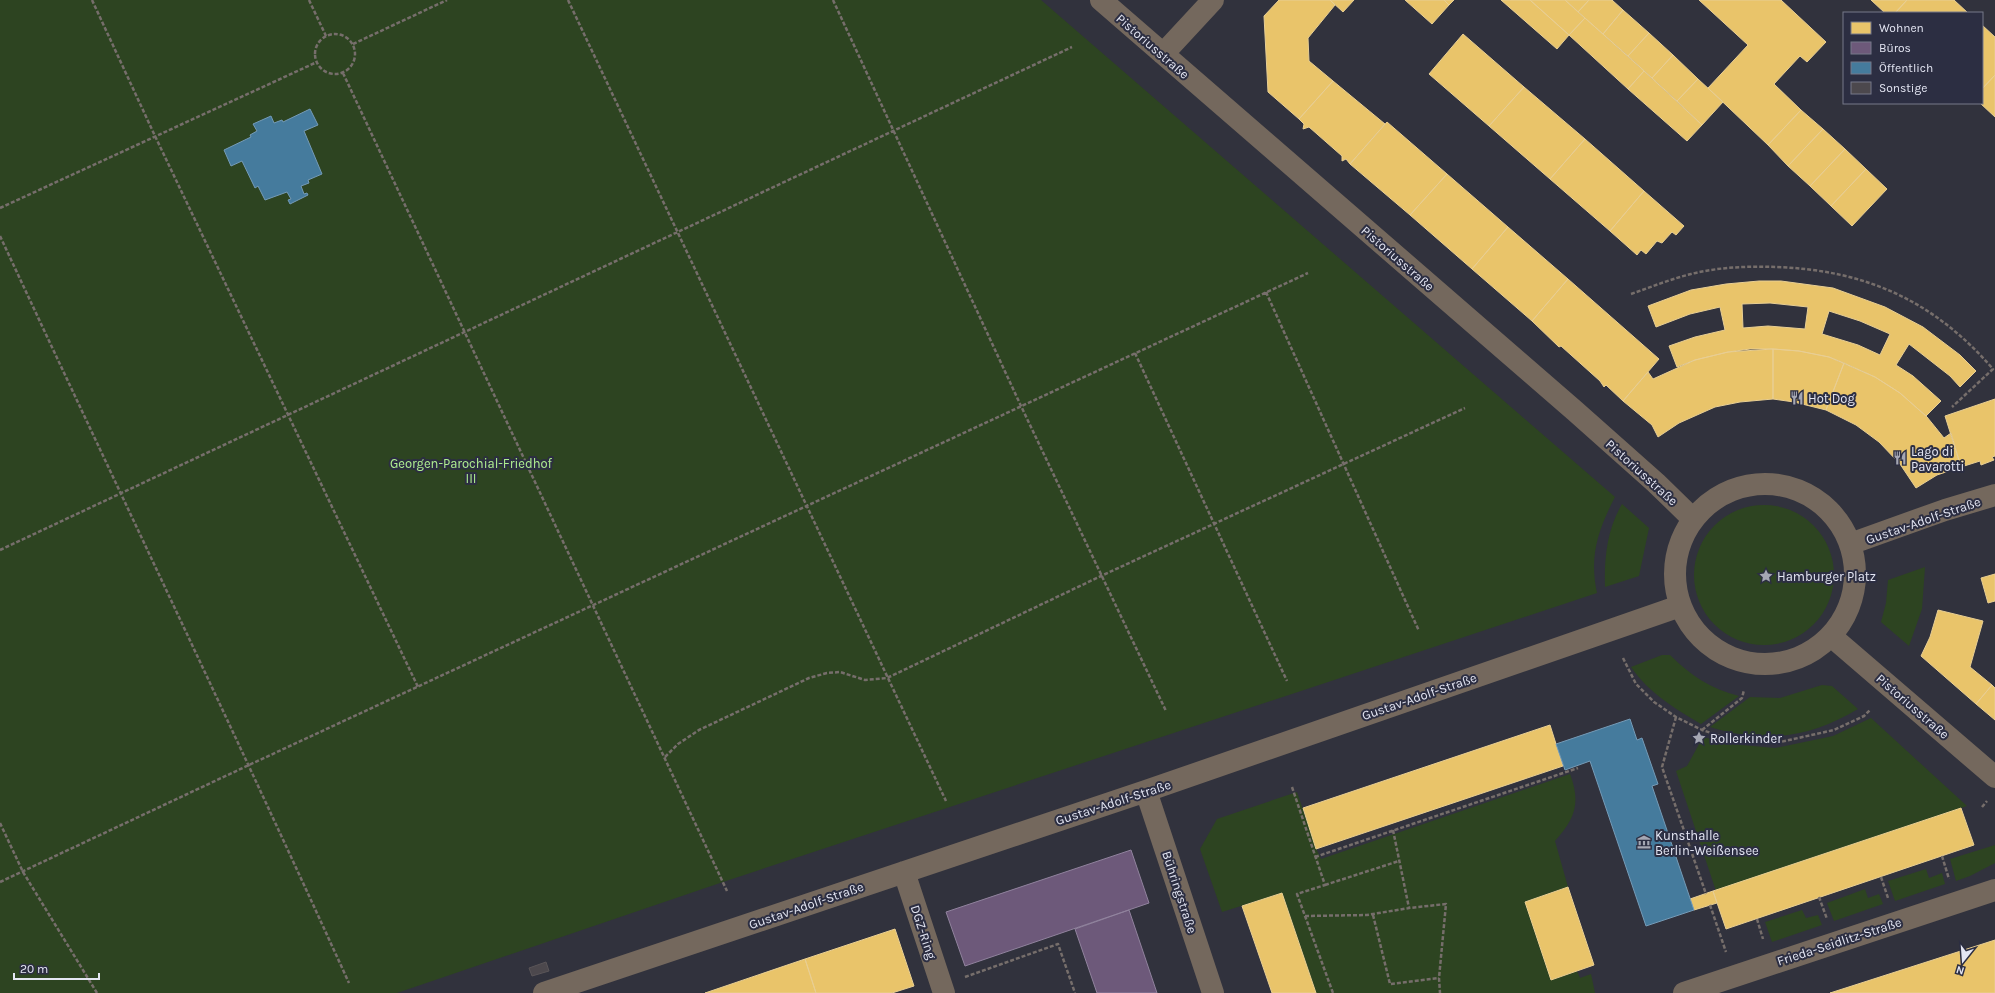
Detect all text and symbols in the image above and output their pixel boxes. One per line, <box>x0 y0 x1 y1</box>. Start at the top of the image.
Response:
street label: Pistoriusstraße <box>1113 11 1192 82</box>
legend <box>1843 12 1983 104</box>
text: Wohnen <box>1879 21 1924 35</box>
text: Büros <box>1879 41 1911 55</box>
text: Öffentlich <box>1879 61 1933 75</box>
text: Sonstige <box>1879 81 1927 95</box>
street label: Pistoriusstraße <box>1358 223 1437 294</box>
restaurant icon: Hot Dog <box>1789 390 1805 406</box>
place label: Hot Dog <box>1808 391 1855 406</box>
street label: Pistoriusstraße <box>1603 436 1681 509</box>
place label: Lago di Pavarotti <box>1911 444 1965 474</box>
restaurant icon: Lago di Pavarotti <box>1892 450 1908 466</box>
park label: Georgen-Parochial-Friedhof III <box>390 456 553 486</box>
street label: Gustav-Adolf-Straße <box>1864 494 1983 547</box>
place icon: Hamburger Platz <box>1758 568 1774 584</box>
place label: Hamburger Platz <box>1777 569 1876 584</box>
street label: Gustav-Adolf-Straße <box>1360 670 1479 723</box>
street label: Pistoriusstraße <box>1873 671 1952 742</box>
place icon: Rollerkinder <box>1691 730 1707 746</box>
place label: Rollerkinder <box>1710 731 1782 746</box>
street label: Gustav-Adolf-Straße <box>1054 777 1173 828</box>
place label: Kunsthalle Berlin-Weißensee <box>1655 828 1759 858</box>
museum icon: Kunsthalle Berlin-Weißensee <box>1636 834 1652 850</box>
street label: Bühringstraße <box>1159 849 1200 936</box>
street label: Gustav-Adolf-Straße <box>747 879 866 932</box>
street label: DGZ-Ring <box>908 903 940 962</box>
street label: Frieda-Seidlitz-Straße <box>1775 914 1904 969</box>
north arrow <box>1943 941 1983 981</box>
scale bar <box>14 955 99 981</box>
text: 20 m <box>20 962 48 976</box>
text: N <box>1955 963 1966 977</box>

